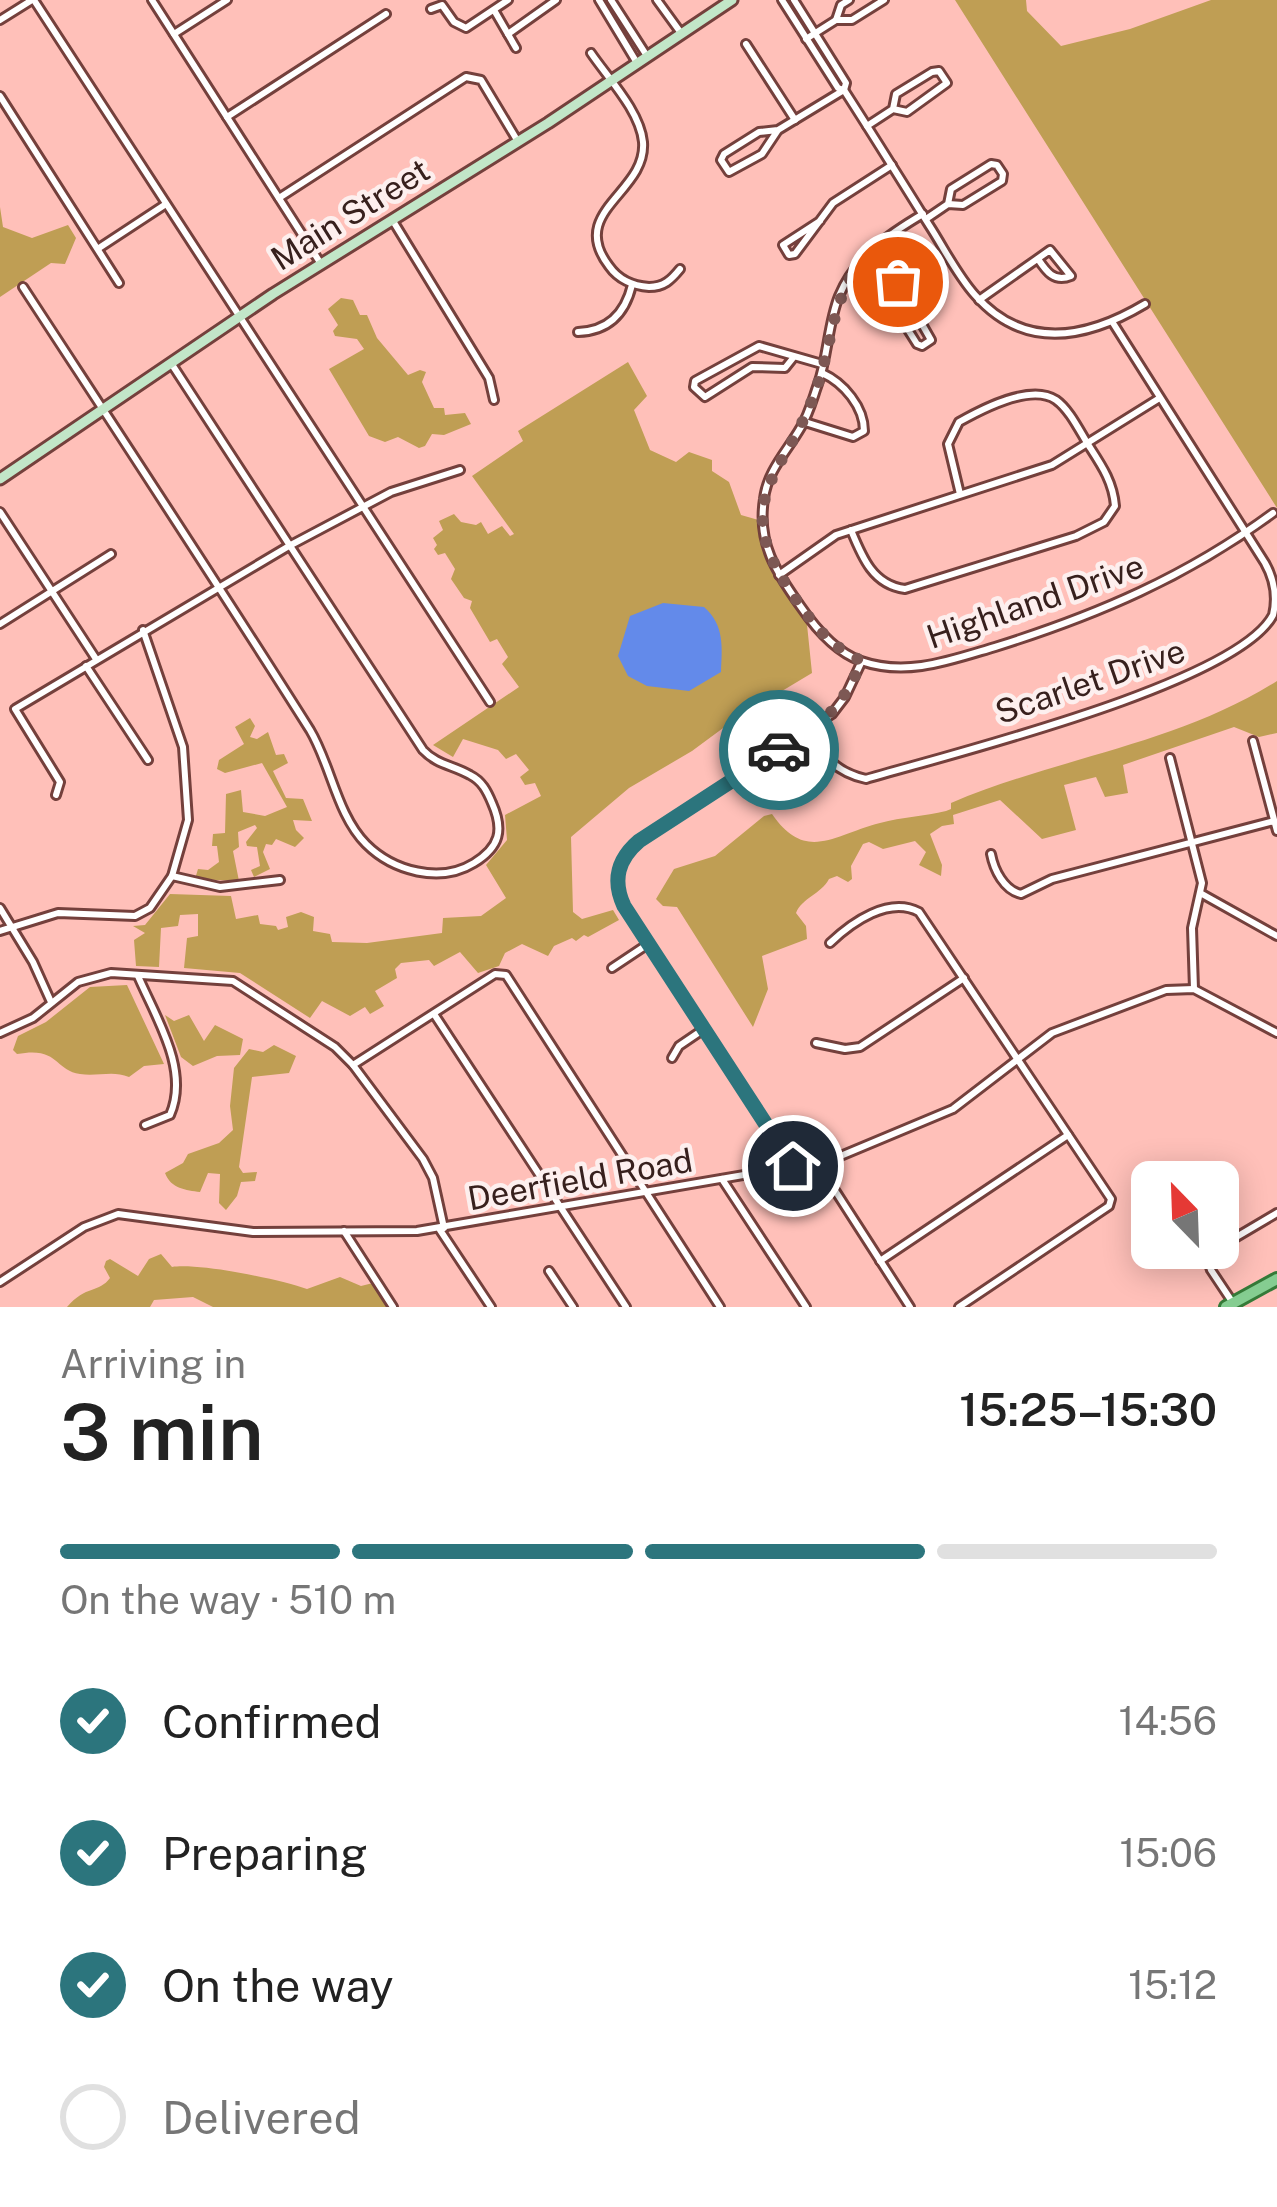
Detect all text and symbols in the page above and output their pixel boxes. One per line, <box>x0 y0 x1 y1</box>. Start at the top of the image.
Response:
street label: Main Street <box>264 150 436 278</box>
pin <box>847 231 949 333</box>
icon: bag <box>865 249 931 315</box>
street label: Highland Drive <box>922 546 1148 656</box>
street label: Scarlet Drive <box>990 631 1190 731</box>
courier <box>719 690 839 810</box>
icon: car <box>746 717 812 783</box>
pin <box>742 1115 844 1217</box>
icon: home <box>760 1133 826 1199</box>
street label: Deerfield Road <box>465 1141 695 1217</box>
north arrow <box>1131 1161 1239 1269</box>
map controls <box>1131 1161 1239 1269</box>
text: Arriving in <box>60 1341 246 1387</box>
text: 15:25–15:30 <box>959 1383 1217 1436</box>
text: 3 min <box>60 1386 264 1478</box>
text: On the way · 510 m <box>60 1577 396 1623</box>
icon: check <box>60 1688 126 1754</box>
text: Confirmed <box>162 1695 381 1748</box>
text: 14:56 <box>1119 1698 1217 1744</box>
icon: check <box>60 1820 126 1886</box>
text: Preparing <box>162 1827 368 1880</box>
text: 15:06 <box>1119 1830 1217 1876</box>
icon: check <box>60 1952 126 2018</box>
text: On the way <box>162 1959 394 2012</box>
text: 15:12 <box>1128 1962 1217 2008</box>
text: Delivered <box>162 2091 361 2144</box>

